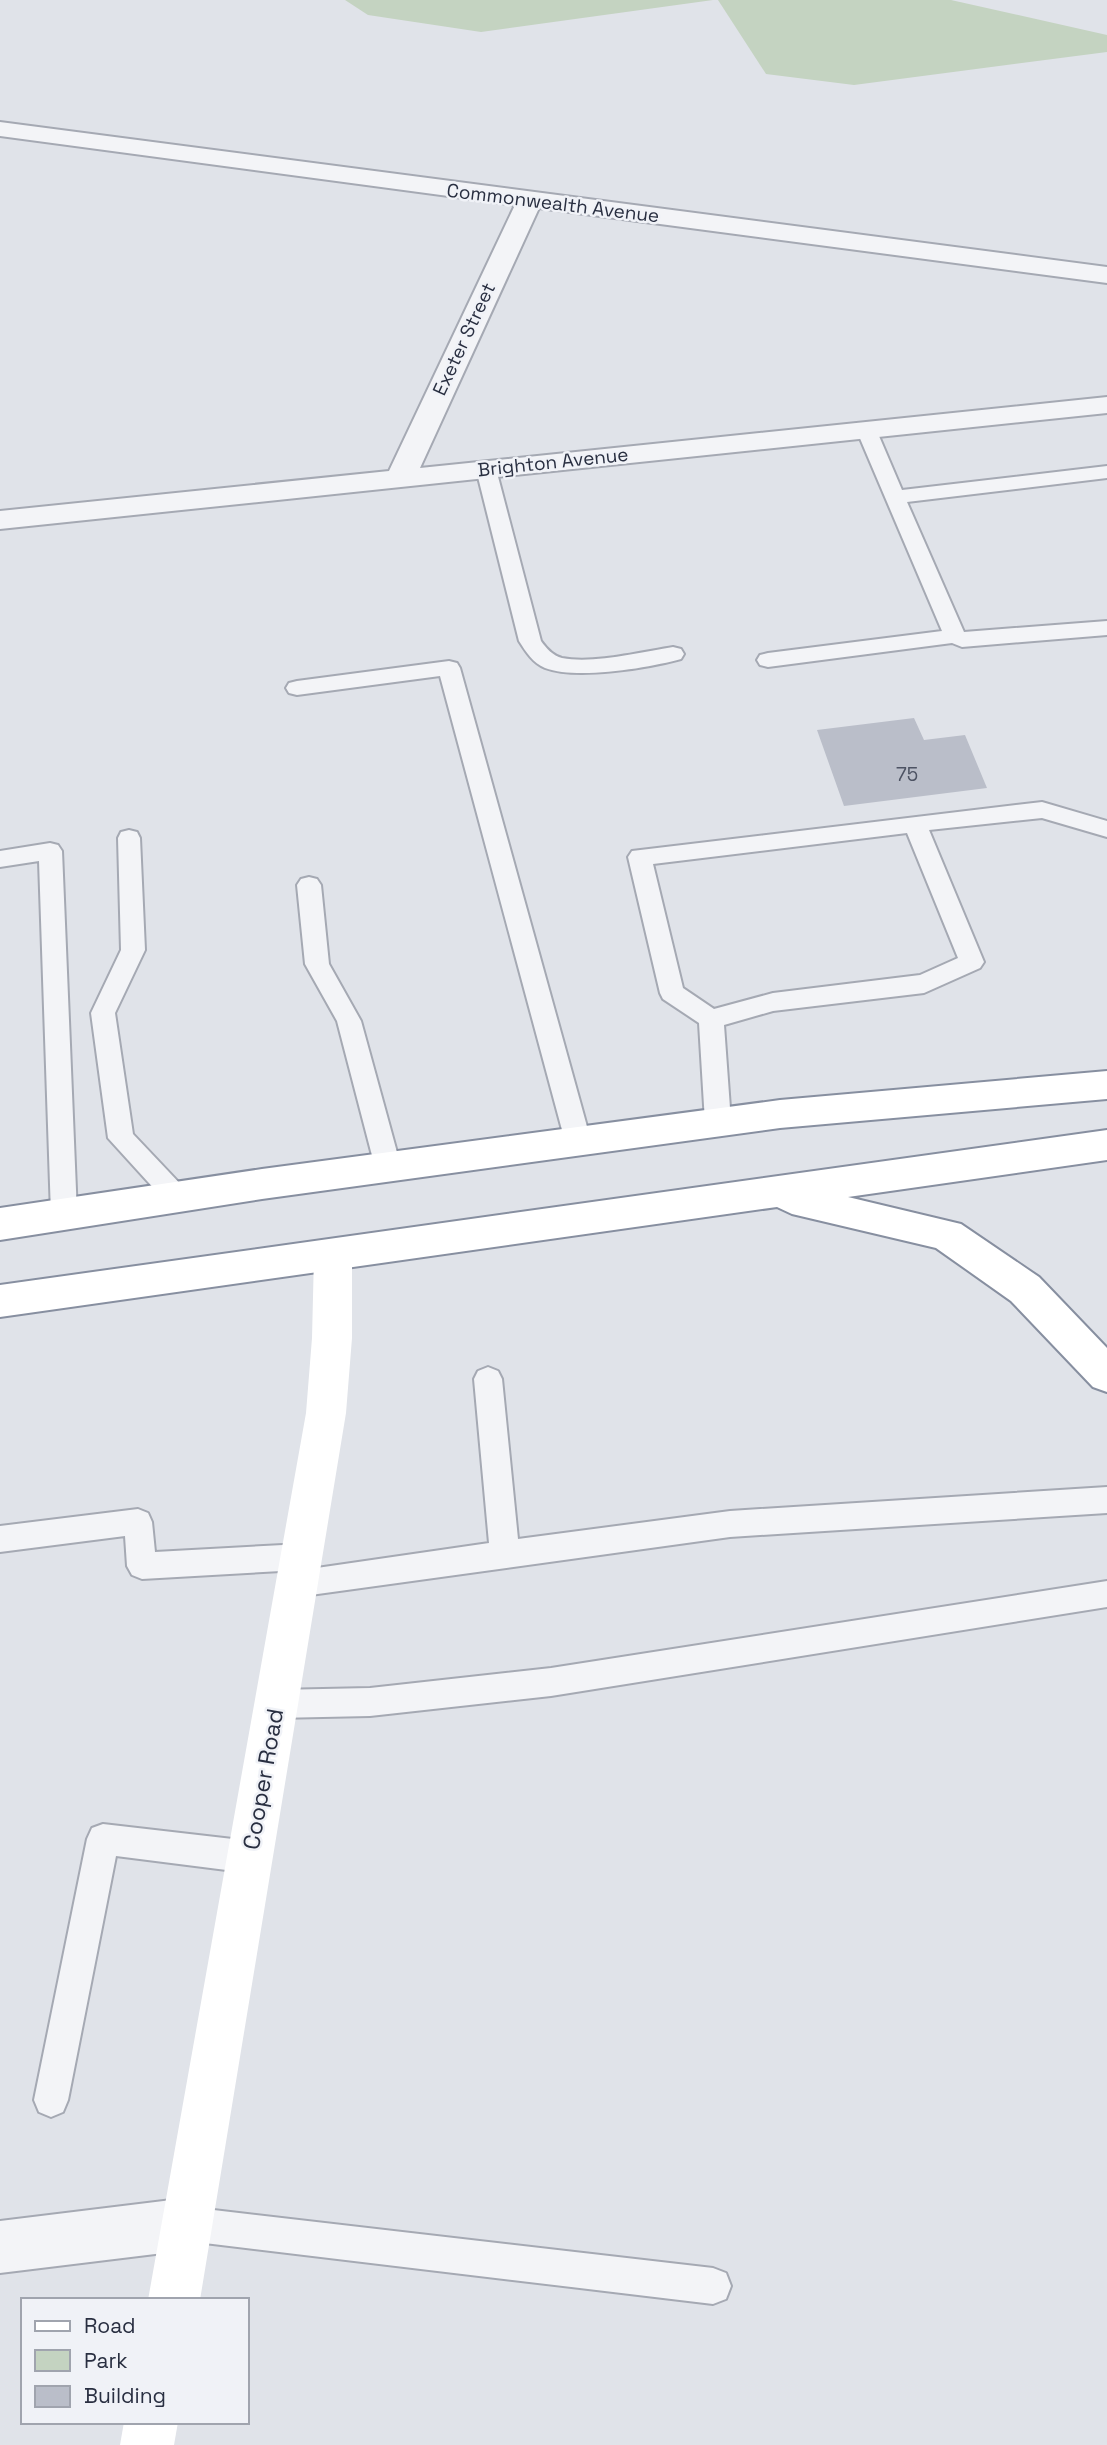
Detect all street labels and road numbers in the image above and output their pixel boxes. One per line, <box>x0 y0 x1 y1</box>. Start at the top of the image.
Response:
street label: Commonwealth Avenue <box>445 178 661 228</box>
street label: Exeter Street <box>427 278 501 400</box>
street label: Brighton Avenue <box>476 442 630 482</box>
street label: Cooper Road <box>236 1706 290 1852</box>

